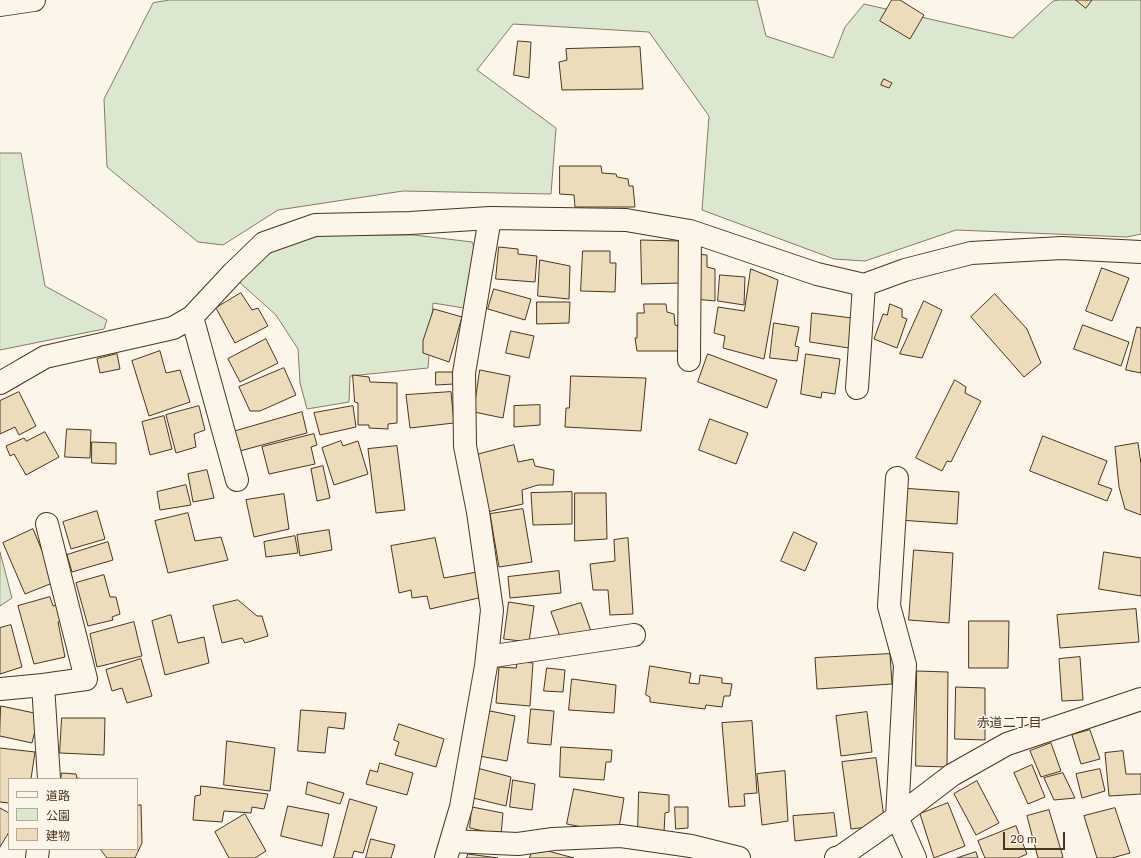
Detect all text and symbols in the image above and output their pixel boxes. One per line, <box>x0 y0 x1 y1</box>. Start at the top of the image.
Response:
district label: 赤道二丁目 <box>977 715 1041 731</box>
legend <box>8 778 138 850</box>
text: 道路 <box>46 788 70 803</box>
text: 公園 <box>46 808 70 823</box>
scale bar <box>1005 824 1067 850</box>
text: 建物 <box>46 828 70 843</box>
text: 20 m <box>1010 831 1037 846</box>

